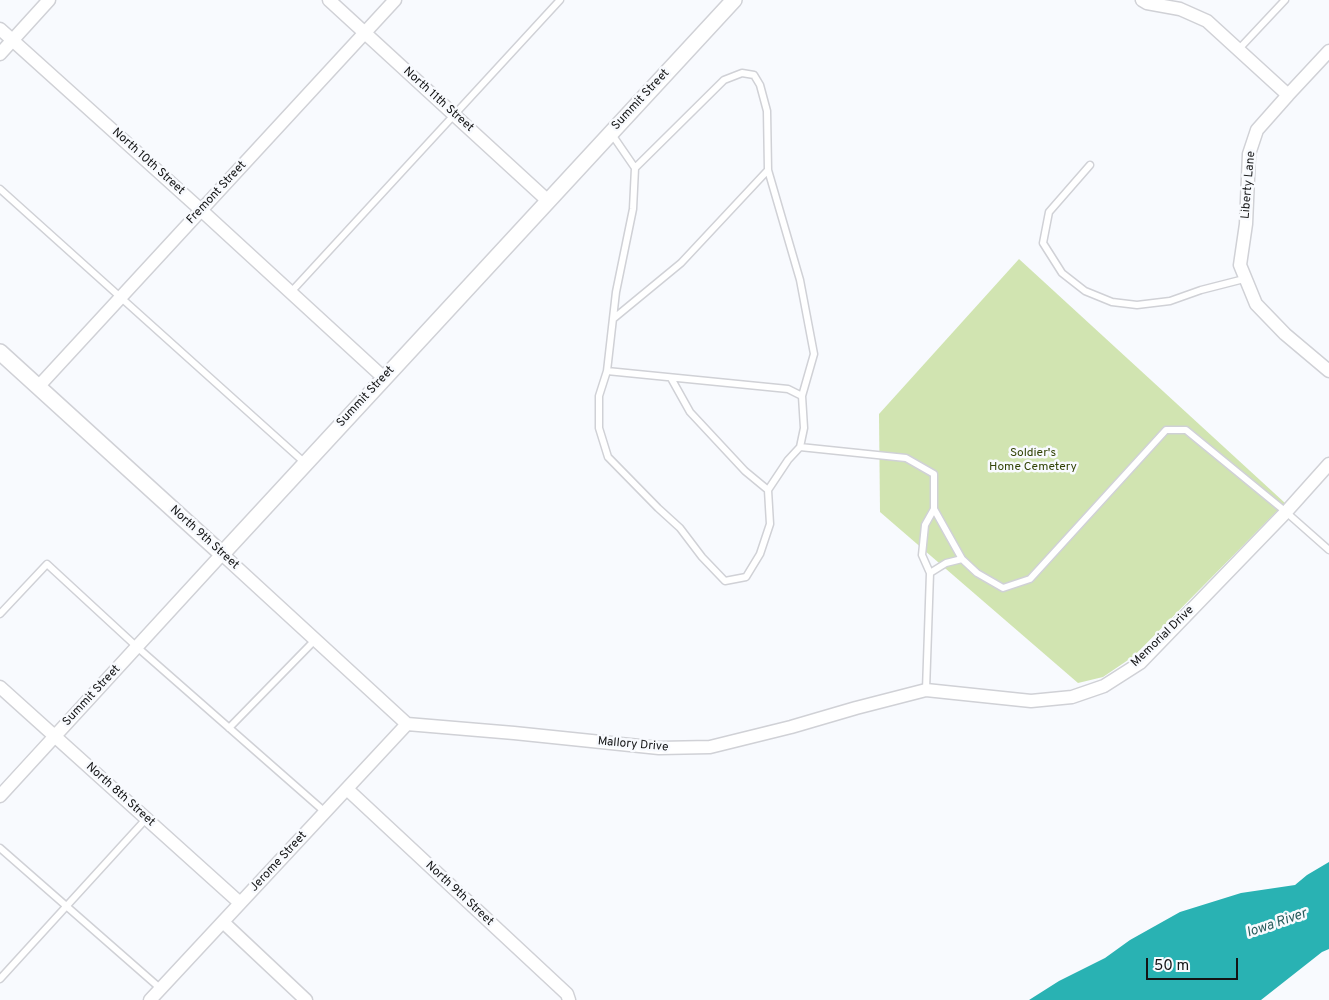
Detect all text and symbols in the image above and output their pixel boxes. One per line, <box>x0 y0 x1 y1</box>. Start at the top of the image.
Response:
street label: North 11th Street <box>400 65 476 135</box>
street label: Summit Street <box>609 67 673 133</box>
street label: North 10th Street <box>109 126 187 198</box>
street label: Liberty Lane <box>1239 150 1259 220</box>
street label: Fremont Street <box>184 159 250 227</box>
street label: Summit Street <box>334 364 398 430</box>
park label: Soldier's Home Cemetery <box>989 447 1077 475</box>
street label: North 9th Street <box>167 503 241 573</box>
street label: Memorial Drive <box>1129 603 1197 671</box>
street label: Summit Street <box>60 663 124 729</box>
street label: Mallory Drive <box>597 735 669 755</box>
street label: North 8th Street <box>83 760 157 830</box>
street label: Jerome Street <box>248 829 310 895</box>
street label: North 9th Street <box>422 859 496 929</box>
water label: Iowa River <box>1245 906 1309 942</box>
scale bar <box>1149 948 1242 980</box>
text: 50 m <box>1154 957 1189 976</box>

